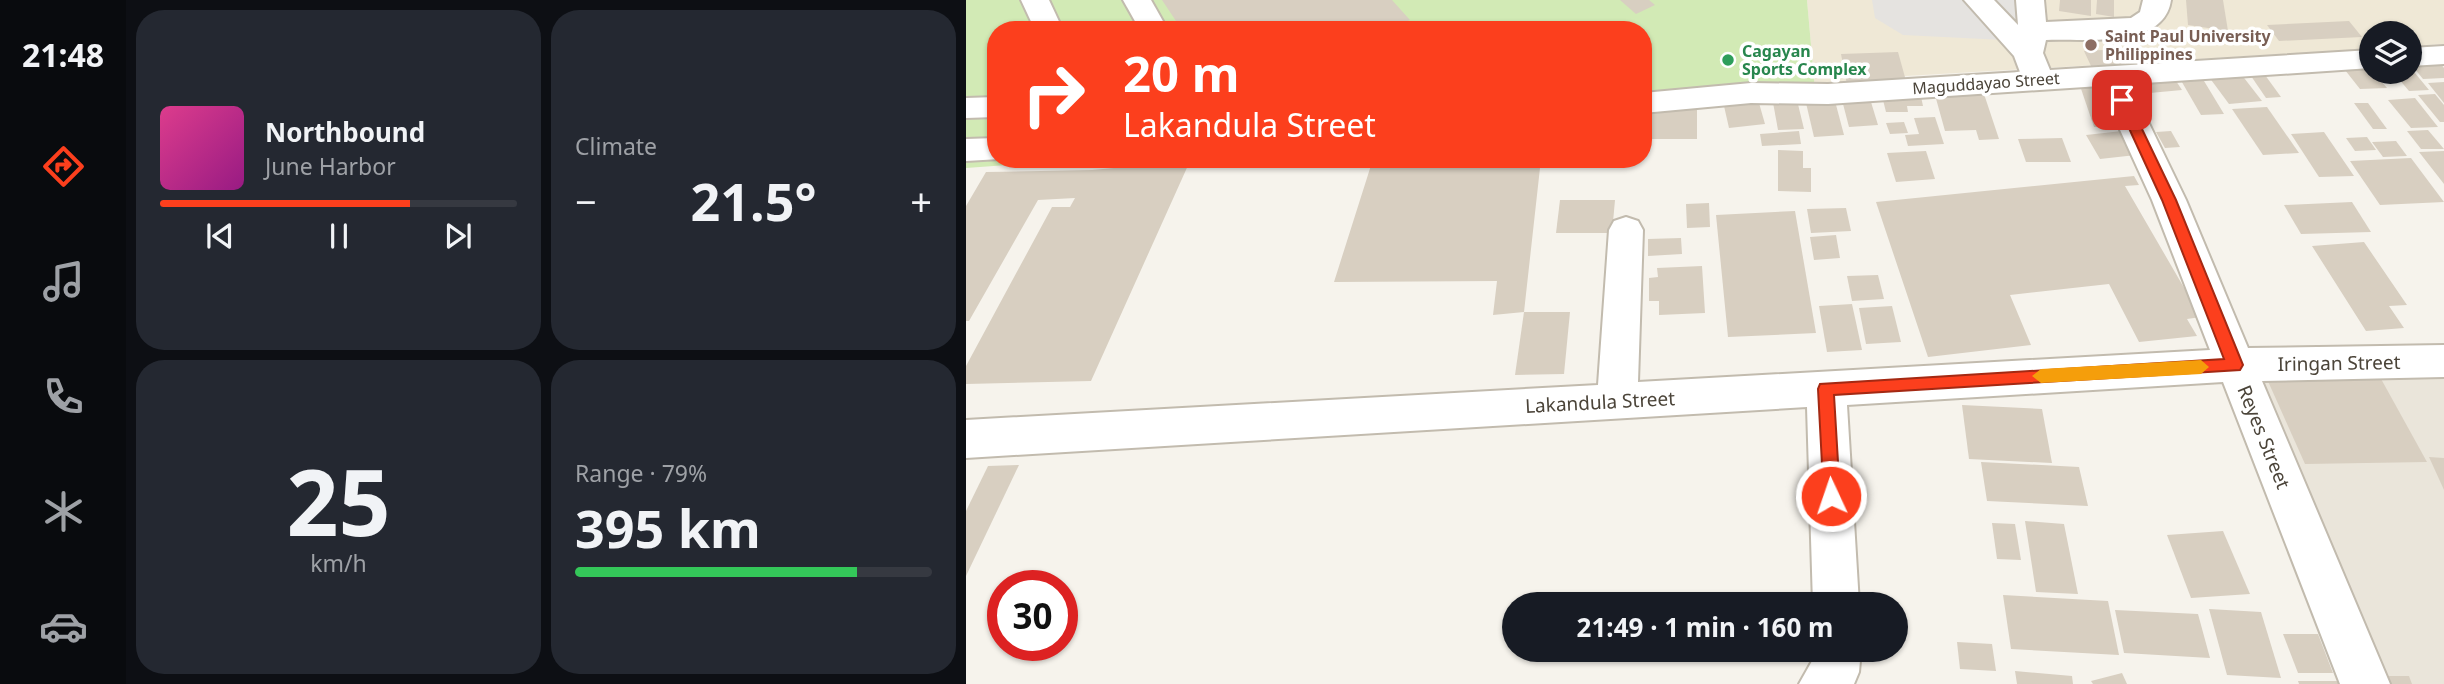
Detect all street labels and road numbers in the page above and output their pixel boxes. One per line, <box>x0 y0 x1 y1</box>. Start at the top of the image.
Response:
street label: Maguddayao Street <box>1912 67 2061 99</box>
street label: Iringan Street <box>2277 349 2401 377</box>
street label: Reyes Street <box>2231 381 2297 493</box>
street label: Lakandula Street <box>1524 385 1676 419</box>

